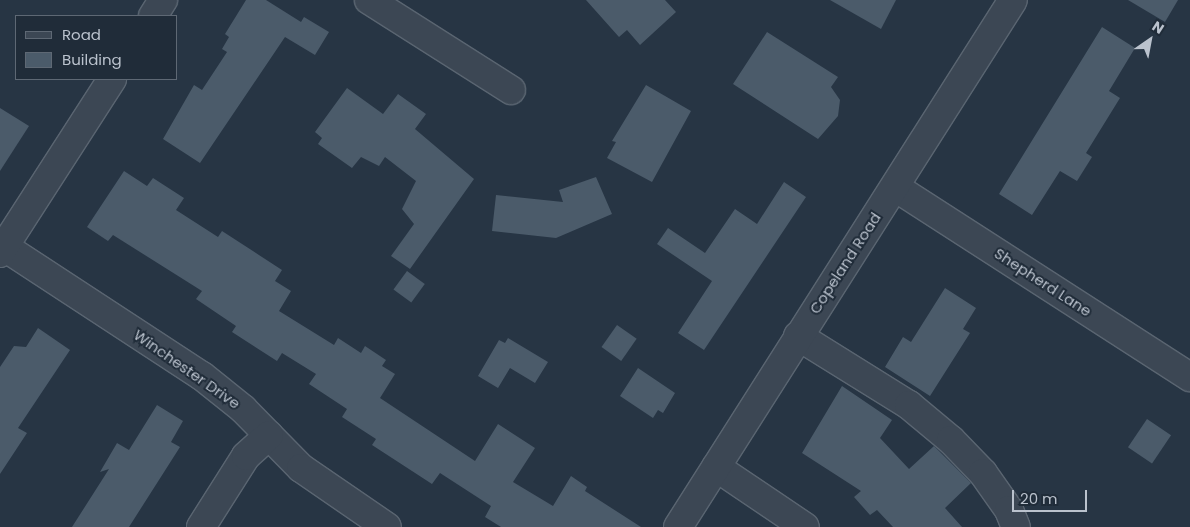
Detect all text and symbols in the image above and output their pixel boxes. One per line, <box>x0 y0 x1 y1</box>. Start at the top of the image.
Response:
legend <box>15 15 178 80</box>
north arrow <box>1125 15 1175 65</box>
text: N <box>1148 16 1168 39</box>
text: Road <box>62 24 101 45</box>
text: Building <box>62 49 122 70</box>
street label: Copeland Road <box>806 209 884 317</box>
street label: Shepherd Lane <box>991 244 1095 320</box>
street label: Winchester Drive <box>130 326 244 412</box>
scale bar <box>1015 480 1090 512</box>
text: 20 m <box>1020 488 1058 509</box>

